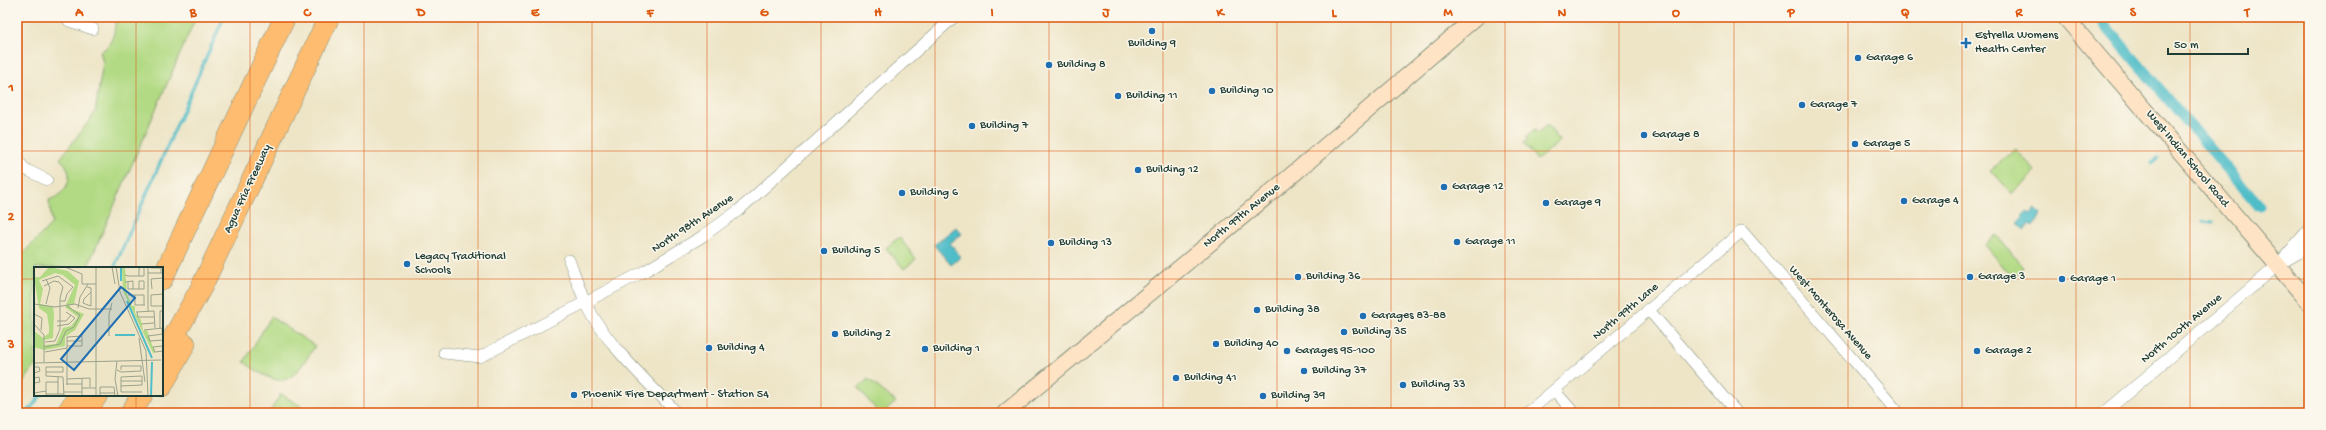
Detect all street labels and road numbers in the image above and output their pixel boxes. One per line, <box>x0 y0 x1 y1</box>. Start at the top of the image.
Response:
street label: West Indian School Road <box>2142 108 2232 211</box>
street label: Agua Fria Freeway <box>221 142 275 236</box>
street label: North 99th Avenue <box>1201 180 1284 251</box>
street label: North 98th Avenue <box>650 191 737 256</box>
street label: West Monterosa Avenue <box>1785 263 1875 364</box>
street label: North 99th Lane <box>1590 280 1662 344</box>
street label: North 100th Avenue <box>2139 291 2226 367</box>

